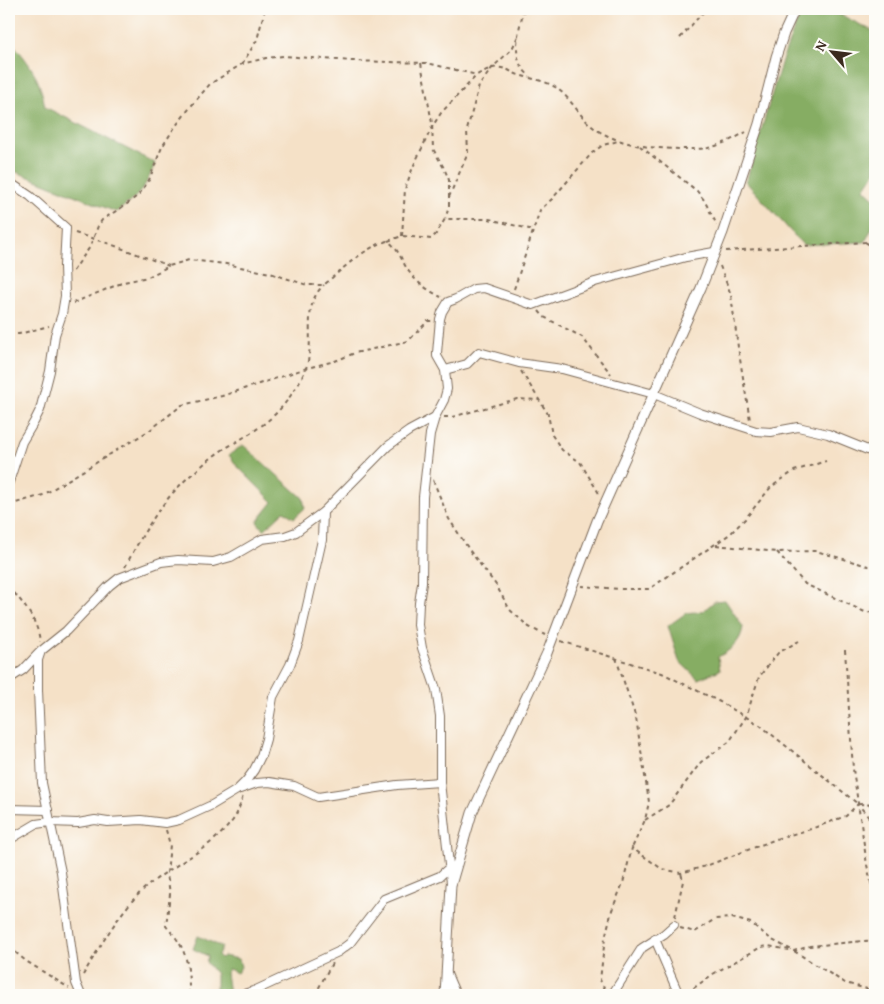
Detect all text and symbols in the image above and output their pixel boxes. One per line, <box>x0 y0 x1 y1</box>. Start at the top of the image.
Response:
north arrow <box>806 28 856 78</box>
text: N <box>809 37 832 55</box>

